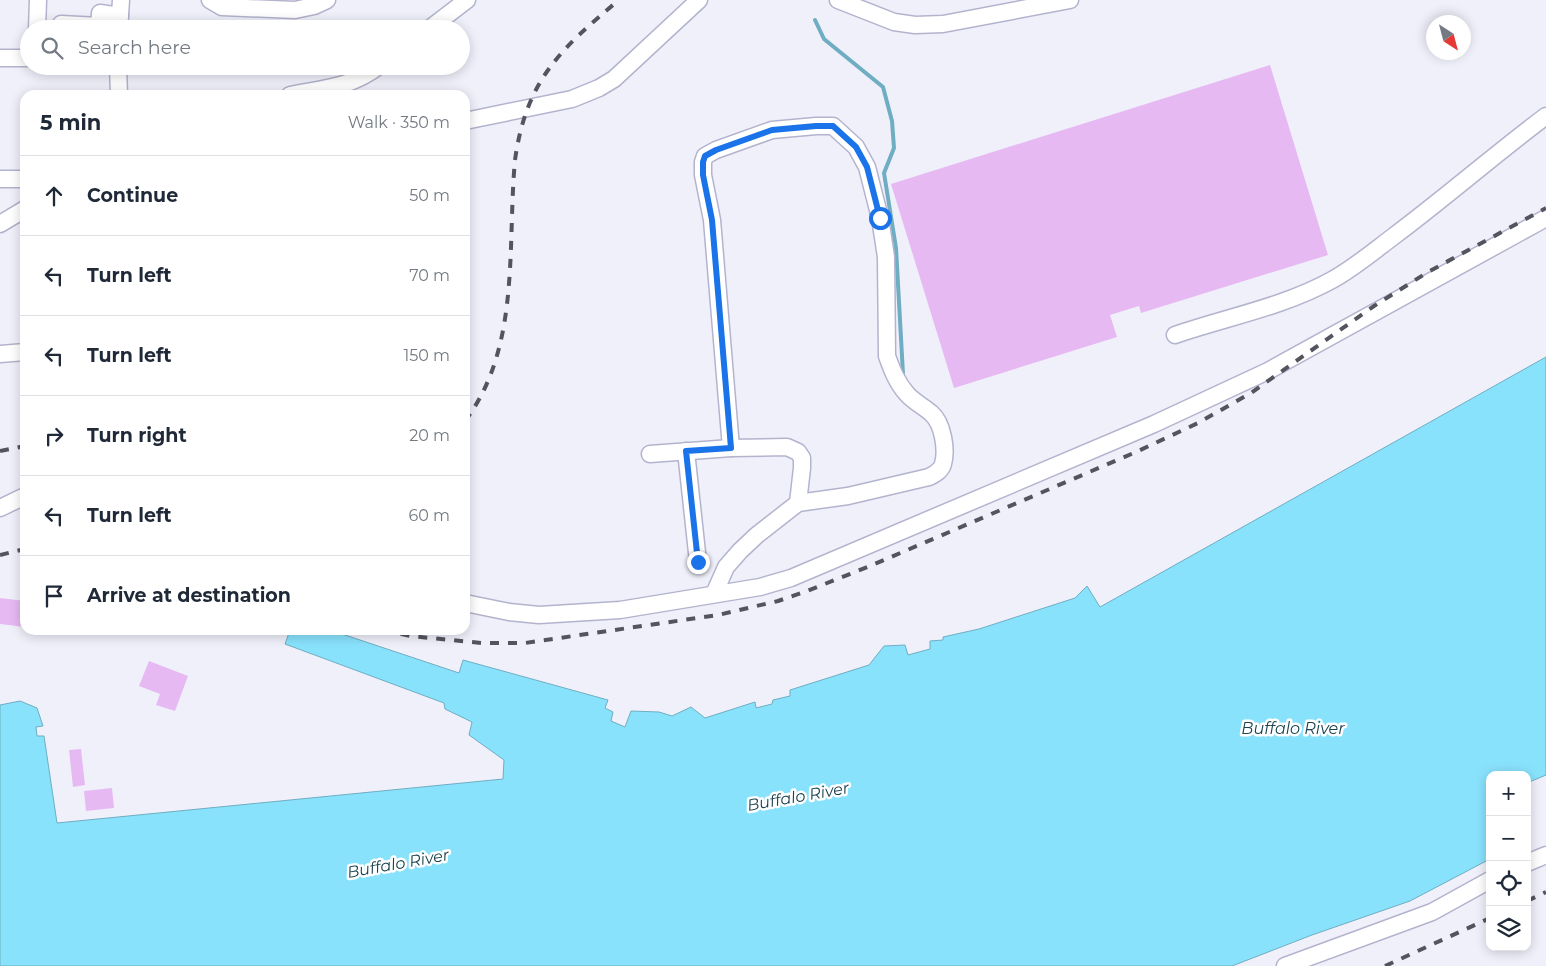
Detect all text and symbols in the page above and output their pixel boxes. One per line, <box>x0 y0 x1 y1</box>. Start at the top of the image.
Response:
north arrow <box>1426 15 1471 60</box>
search box <box>20 20 470 75</box>
icon: search <box>38 34 66 62</box>
text: Search here <box>78 36 191 59</box>
text: 5 min <box>40 110 101 135</box>
text: Walk · 350 m <box>348 113 450 132</box>
icon: ahead <box>40 182 68 210</box>
text: Continue <box>87 184 178 207</box>
text: 50 m <box>409 186 450 205</box>
route start <box>869 207 892 230</box>
icon: left <box>40 262 68 290</box>
text: Turn left <box>87 264 172 287</box>
text: 70 m <box>409 266 450 285</box>
icon: left <box>40 342 68 370</box>
text: Turn left <box>87 344 172 367</box>
text: 150 m <box>403 346 450 365</box>
icon: right <box>40 422 68 450</box>
text: Turn right <box>87 424 187 447</box>
text: 20 m <box>409 426 450 445</box>
icon: left <box>40 502 68 530</box>
text: Turn left <box>87 504 172 527</box>
text: 60 m <box>408 506 450 525</box>
route end <box>687 551 710 574</box>
icon: arrive <box>40 582 68 610</box>
text: Arrive at destination <box>87 584 291 607</box>
water label: Buffalo River <box>1241 719 1345 738</box>
map controls <box>1486 771 1531 951</box>
button: + <box>1486 771 1531 816</box>
water label: Buffalo River <box>746 778 851 815</box>
button: − <box>1486 816 1531 861</box>
water label: Buffalo River <box>346 845 451 882</box>
button: locate <box>1486 861 1531 906</box>
button: layers <box>1486 906 1531 951</box>

